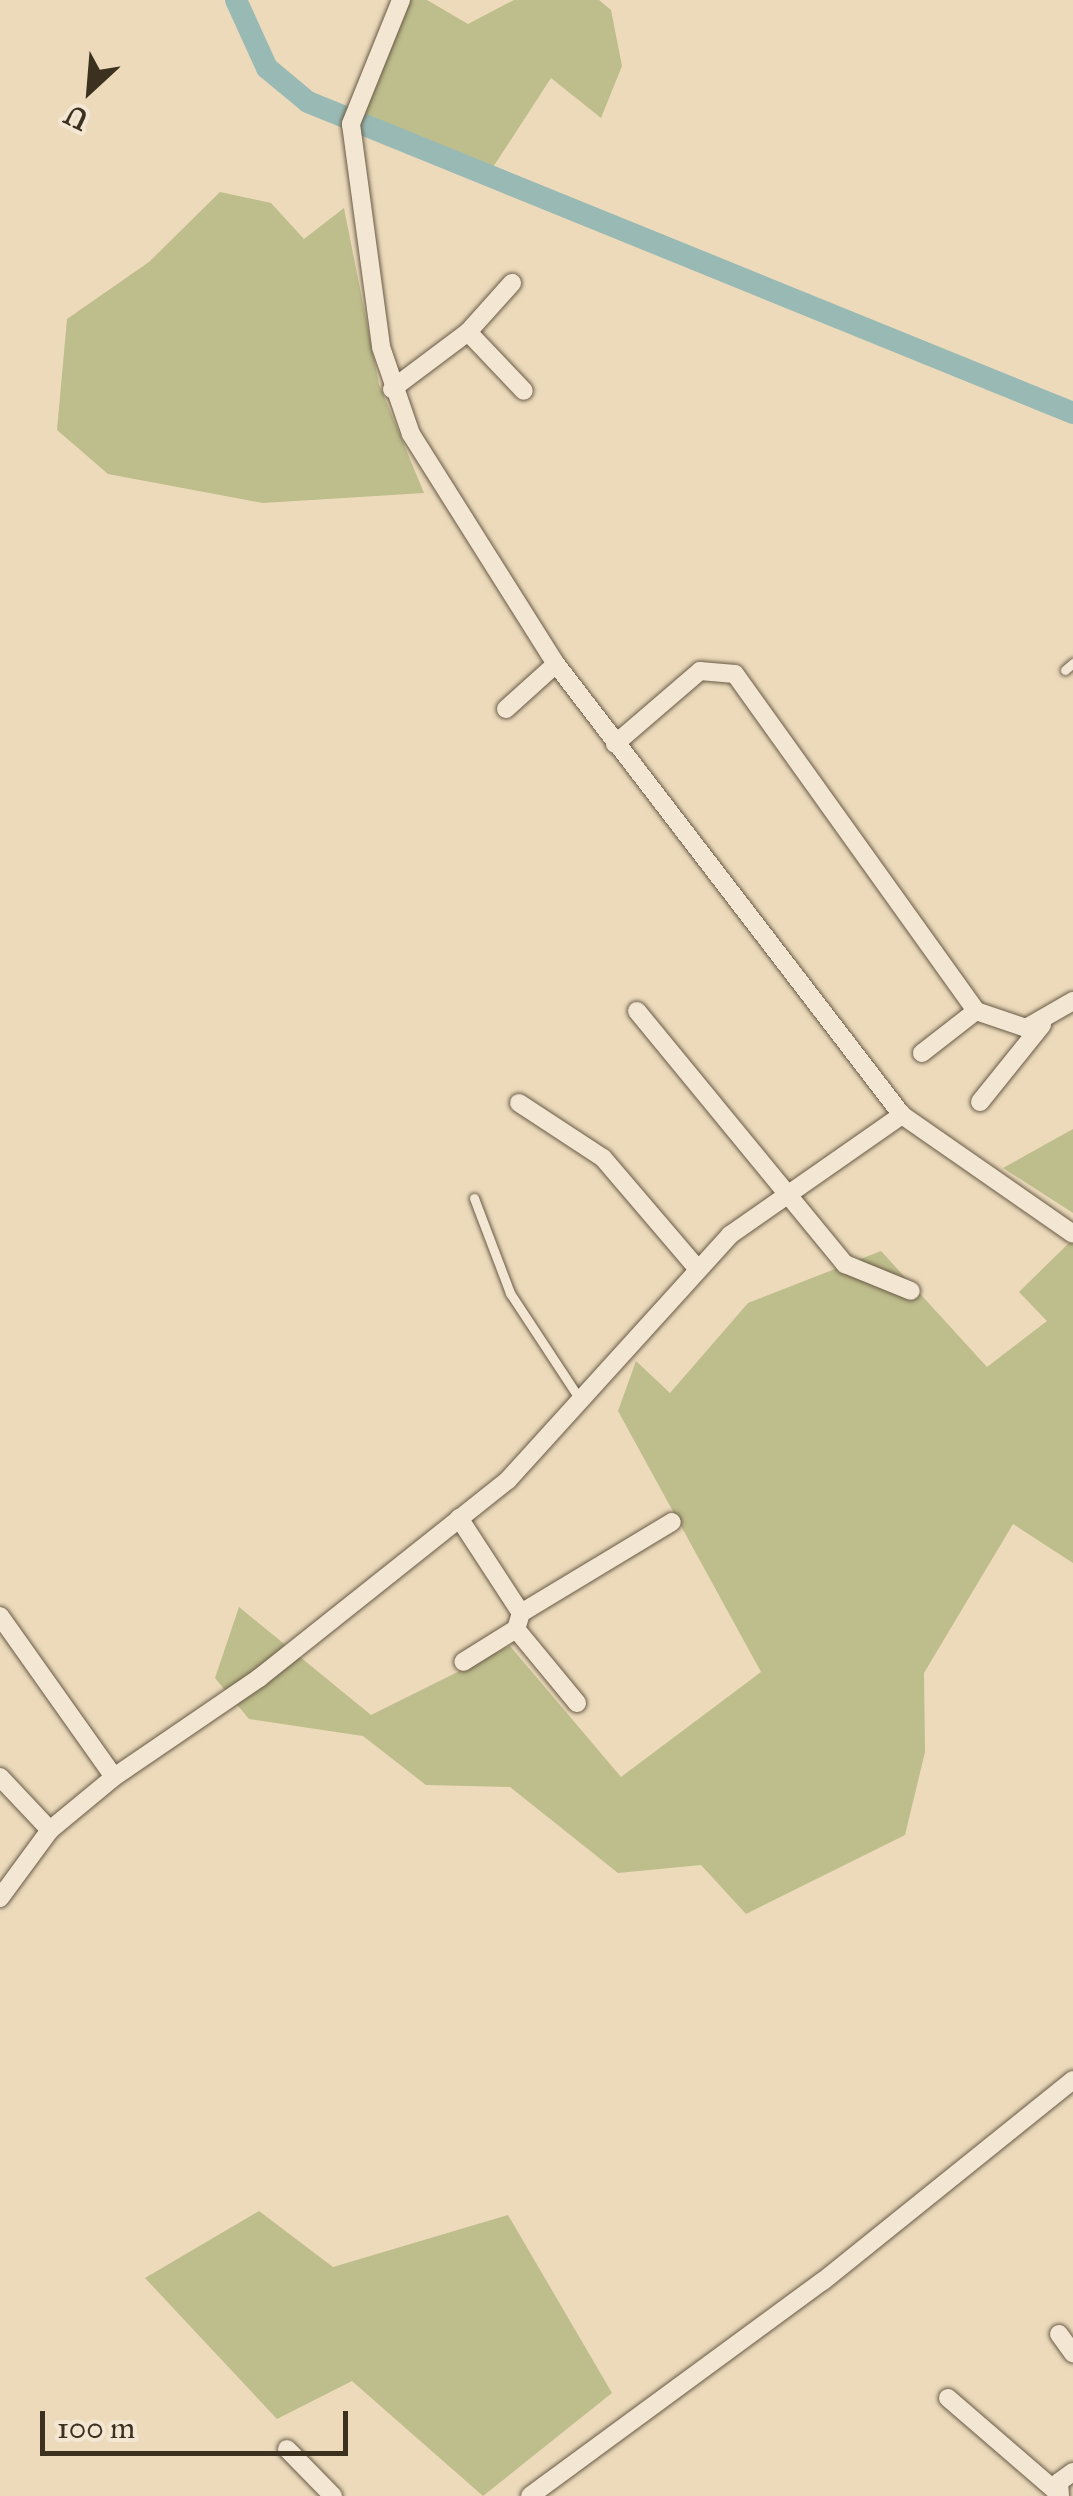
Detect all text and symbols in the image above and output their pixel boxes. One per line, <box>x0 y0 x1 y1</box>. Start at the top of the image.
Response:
north arrow <box>40 40 140 140</box>
text: U <box>59 97 94 138</box>
scale bar <box>45 2391 352 2453</box>
text: 100 m <box>57 2410 135 2446</box>

